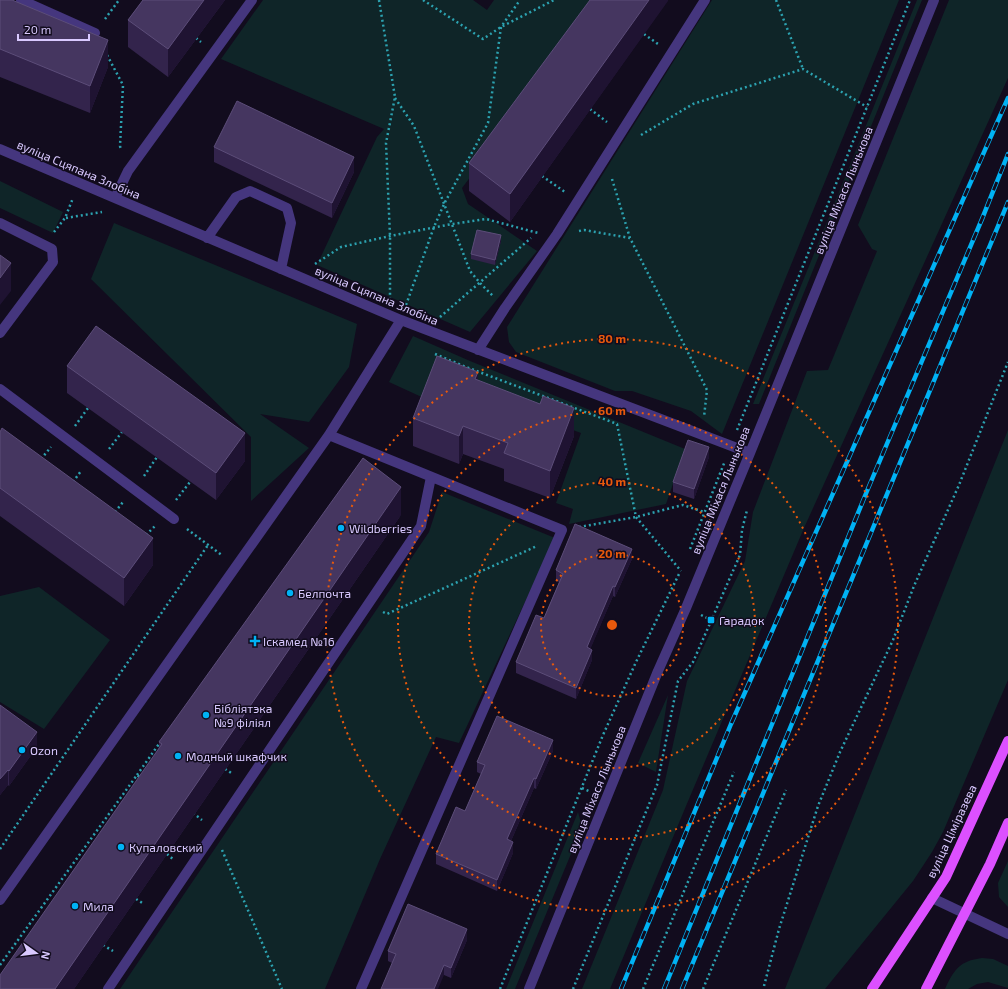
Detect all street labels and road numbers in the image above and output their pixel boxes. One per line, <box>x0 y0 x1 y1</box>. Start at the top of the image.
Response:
street label: вуліца Міхася Лынькова <box>811 124 876 256</box>
street label: вуліца Сцяпана Злобіна <box>15 137 143 202</box>
street label: вуліца Сцяпана Злобіна <box>313 263 441 328</box>
street label: вуліца Міхася Лынькова <box>688 424 753 556</box>
street label: вуліца Міхася Лынькова <box>564 723 629 855</box>
street label: вуліца Ціміразева <box>923 782 980 880</box>

